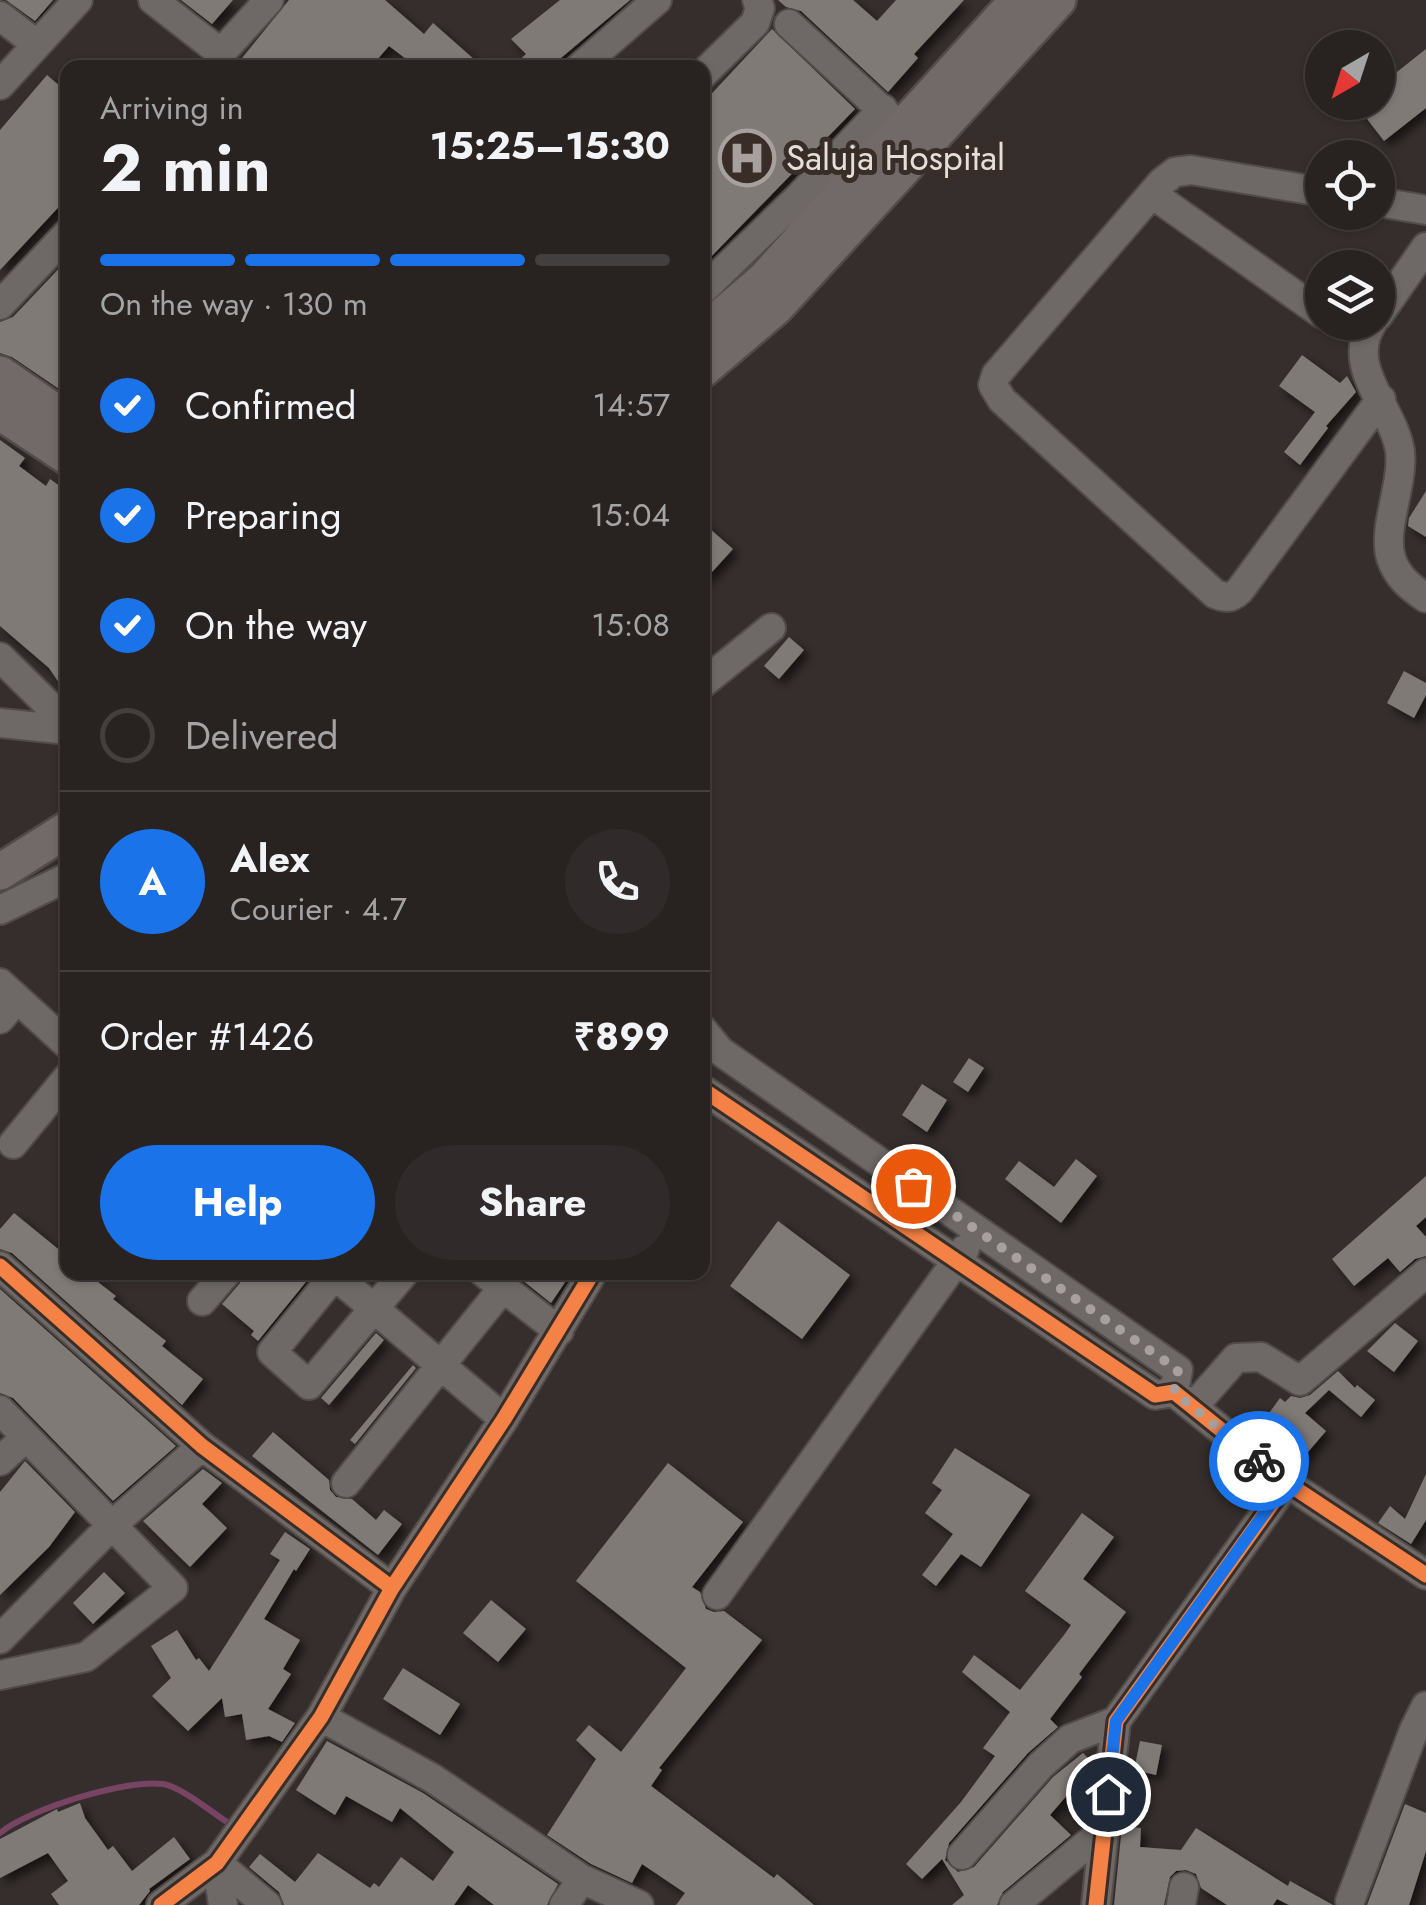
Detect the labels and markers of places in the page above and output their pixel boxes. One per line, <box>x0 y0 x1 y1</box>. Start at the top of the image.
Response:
hospital icon: Saluja Hospital <box>717 128 777 188</box>
place label: Saluja Hospital <box>786 133 1005 183</box>
pin <box>871 1144 956 1229</box>
pin <box>1066 1752 1151 1837</box>

